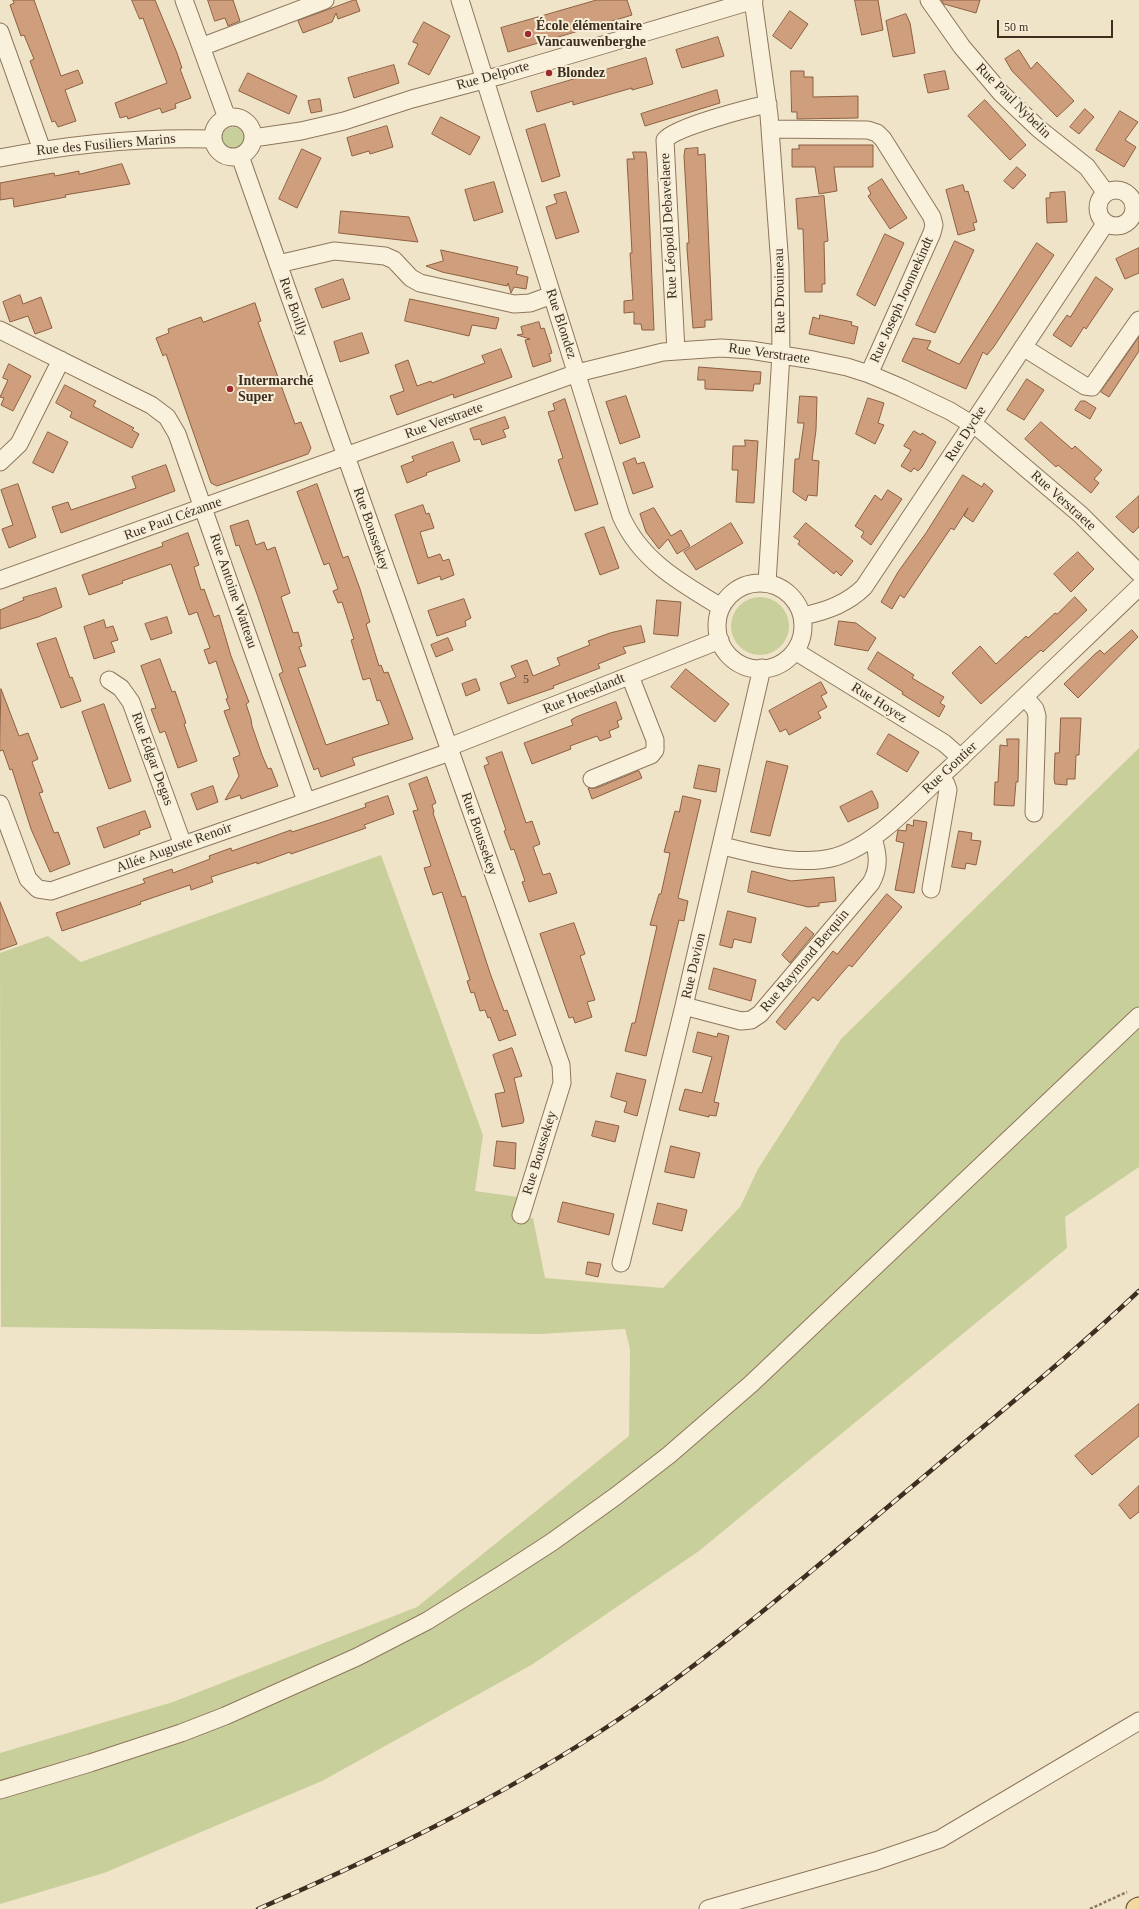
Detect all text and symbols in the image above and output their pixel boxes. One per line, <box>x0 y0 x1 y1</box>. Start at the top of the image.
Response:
scale bar <box>999 12 1115 38</box>
place label: École élémentaire Vancauwenberghe <box>536 18 646 50</box>
text: 50 m <box>1004 20 1028 34</box>
marker: École élémentaire Vancauwenberghe <box>523 29 533 39</box>
street label: Rue Delporte <box>455 58 531 94</box>
street label: Rue Paul Nybelin <box>972 60 1054 142</box>
place label: Blondez <box>557 65 605 81</box>
marker: Blondez <box>544 68 554 78</box>
street label: Rue des Fusiliers Marins <box>36 131 176 159</box>
street label: Rue Léopold Debavelaere <box>657 153 681 299</box>
street label: Rue Joseph Joonnekindt <box>867 234 937 366</box>
street label: Rue Drouineau <box>771 248 789 334</box>
street label: Rue Boilly <box>275 275 311 339</box>
street label: Rue Blondez <box>542 287 580 361</box>
street label: Rue Verstraete <box>727 340 811 368</box>
place label: Intermarché Super <box>238 373 313 406</box>
marker: Intermarché Super <box>225 384 235 394</box>
street label: Rue Verstraete <box>403 399 485 443</box>
street label: Rue Dycke <box>942 403 990 465</box>
street label: Rue Verstraete <box>1027 467 1099 535</box>
street label: Rue Boussekey <box>349 485 393 573</box>
street label: Rue Paul Cézanne <box>122 494 224 544</box>
street label: Rue Antoine Watteau <box>205 531 261 651</box>
street label: Rue Hoestlandt <box>541 670 627 718</box>
house number: 5 <box>523 673 529 687</box>
street label: Rue Hoyez <box>848 679 910 727</box>
street label: Rue Edgar Degas <box>127 710 177 808</box>
street label: Rue Gontier <box>919 738 981 798</box>
street label: Rue Boussekey <box>457 790 501 878</box>
street label: Allée Auguste Renoir <box>114 819 234 877</box>
street label: Rue Raymond Berquin <box>757 906 853 1016</box>
street label: Rue Davion <box>678 931 710 1001</box>
street label: Rue Boussekey <box>519 1109 561 1197</box>

